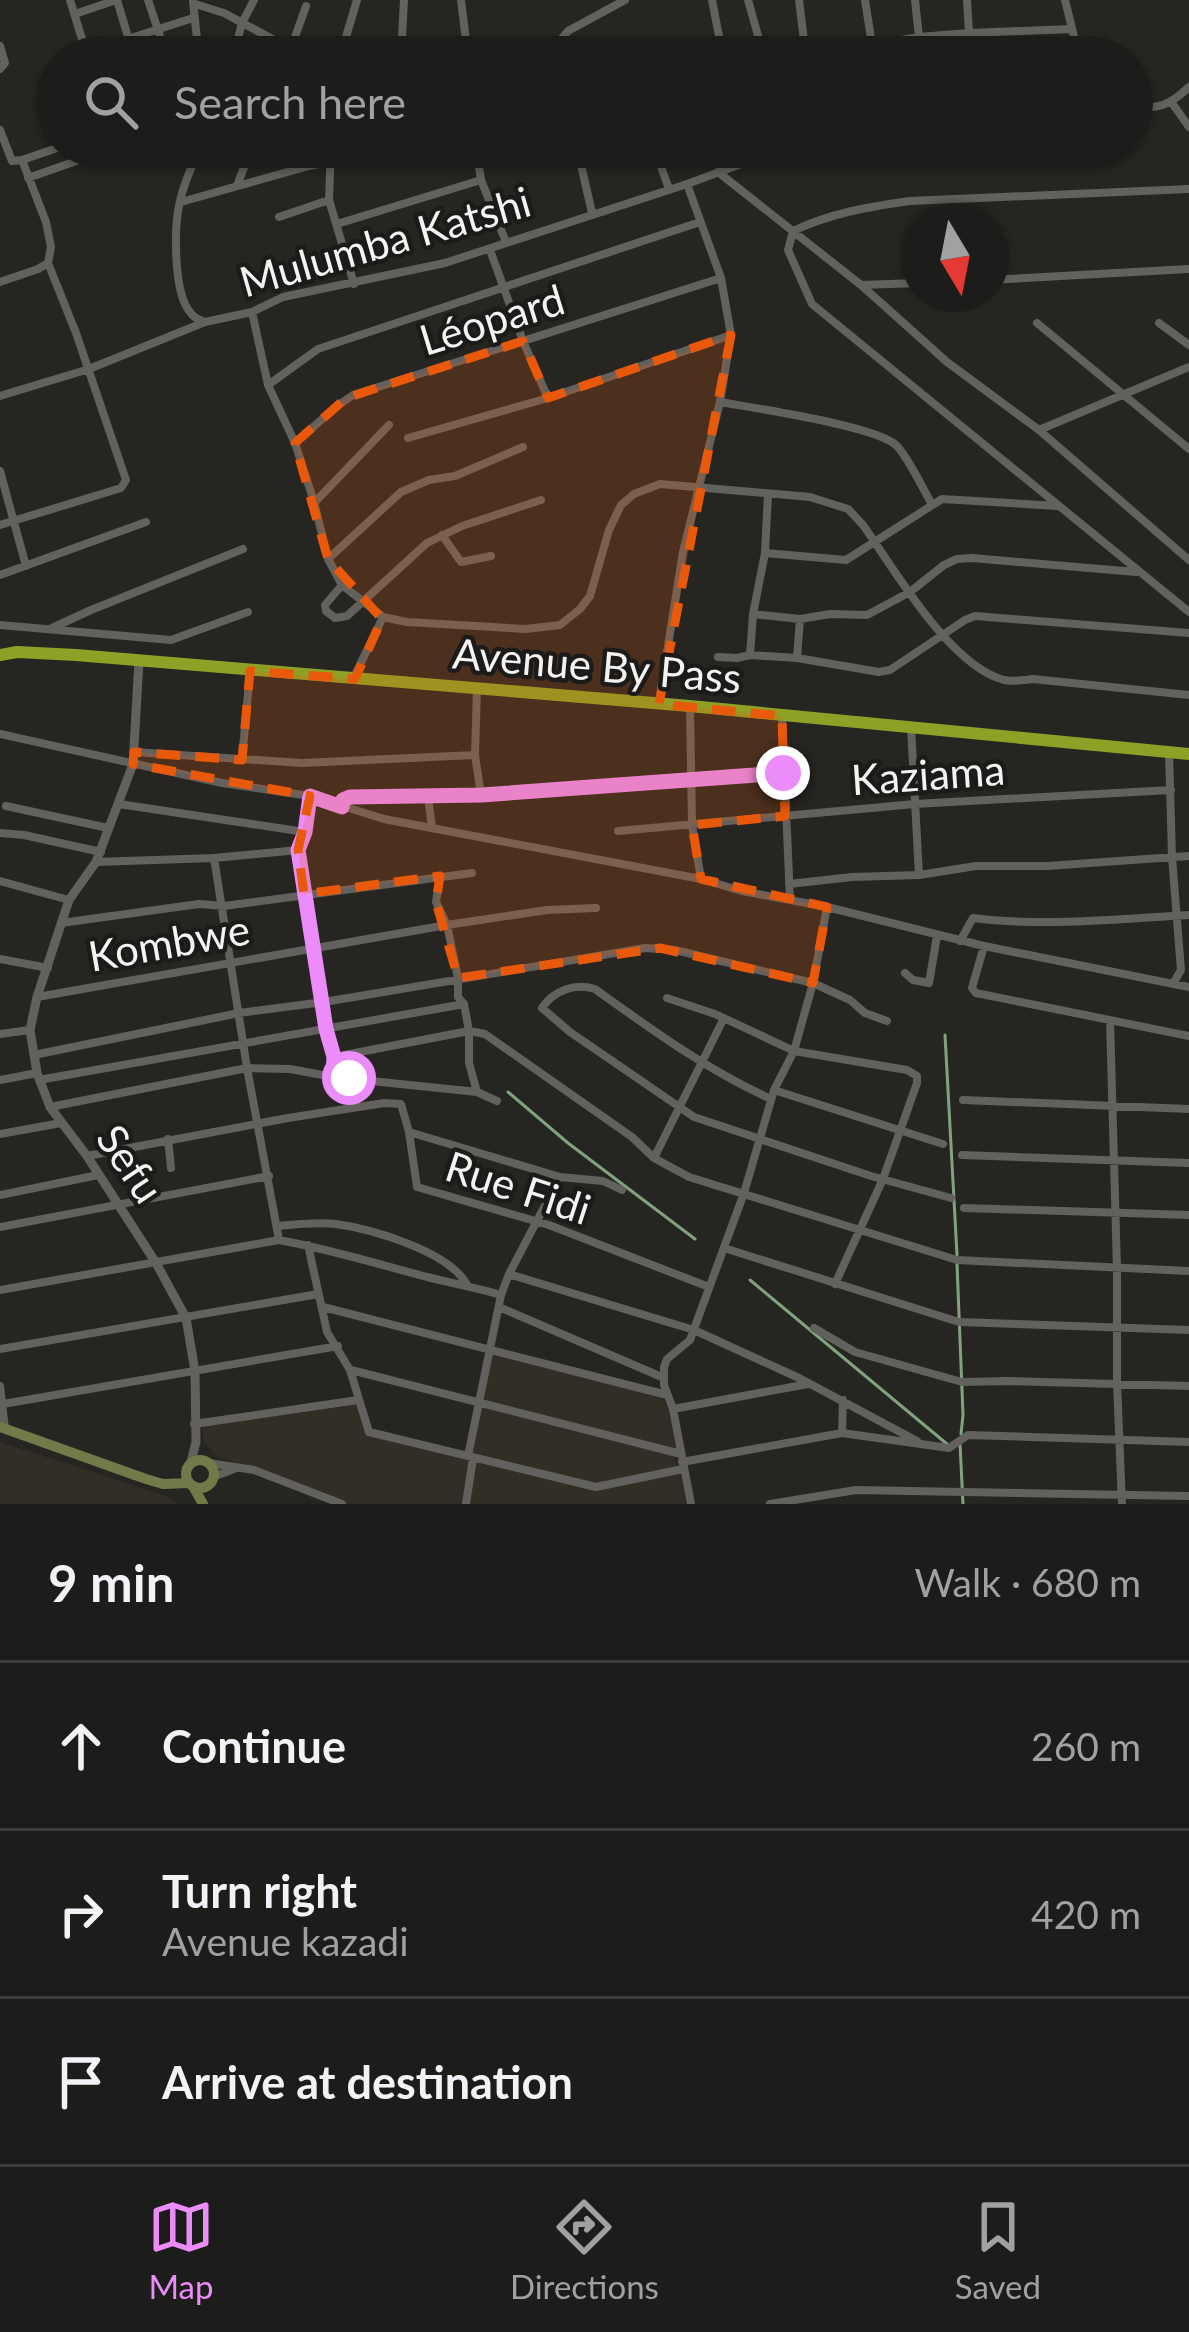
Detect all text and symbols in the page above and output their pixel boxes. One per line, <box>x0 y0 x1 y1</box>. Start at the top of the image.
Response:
search box <box>36 36 1153 168</box>
icon: search <box>78 69 144 135</box>
text: Search here <box>174 75 406 129</box>
street label: Mulumba Katshi <box>234 176 536 306</box>
north arrow <box>901 204 1009 312</box>
street label: Léopard <box>413 273 570 365</box>
street label: Avenue By Pass <box>451 627 744 703</box>
street label: Kaziama <box>849 744 1006 804</box>
route end <box>756 746 810 800</box>
street label: Kombwe <box>84 903 253 981</box>
route start <box>322 1051 376 1105</box>
street label: Sefu <box>87 1115 175 1212</box>
street label: Rue Fidi <box>440 1140 597 1234</box>
text: 9 min <box>48 1552 174 1613</box>
text: Walk · 680 m <box>914 1559 1141 1605</box>
icon: ahead <box>48 1713 114 1779</box>
text: Continue <box>162 1719 346 1773</box>
text: 260 m <box>1031 1723 1141 1769</box>
text: Turn right <box>162 1864 357 1918</box>
icon: right <box>48 1881 114 1947</box>
text: 420 m <box>1031 1891 1141 1937</box>
text: Avenue kazadi <box>162 1918 409 1964</box>
icon: arrive <box>48 2049 114 2115</box>
text: Arrive at destination <box>162 2055 573 2109</box>
tab: Map <box>148 2194 214 2306</box>
tab: Directions <box>510 2194 659 2306</box>
tab: Saved <box>955 2194 1041 2306</box>

